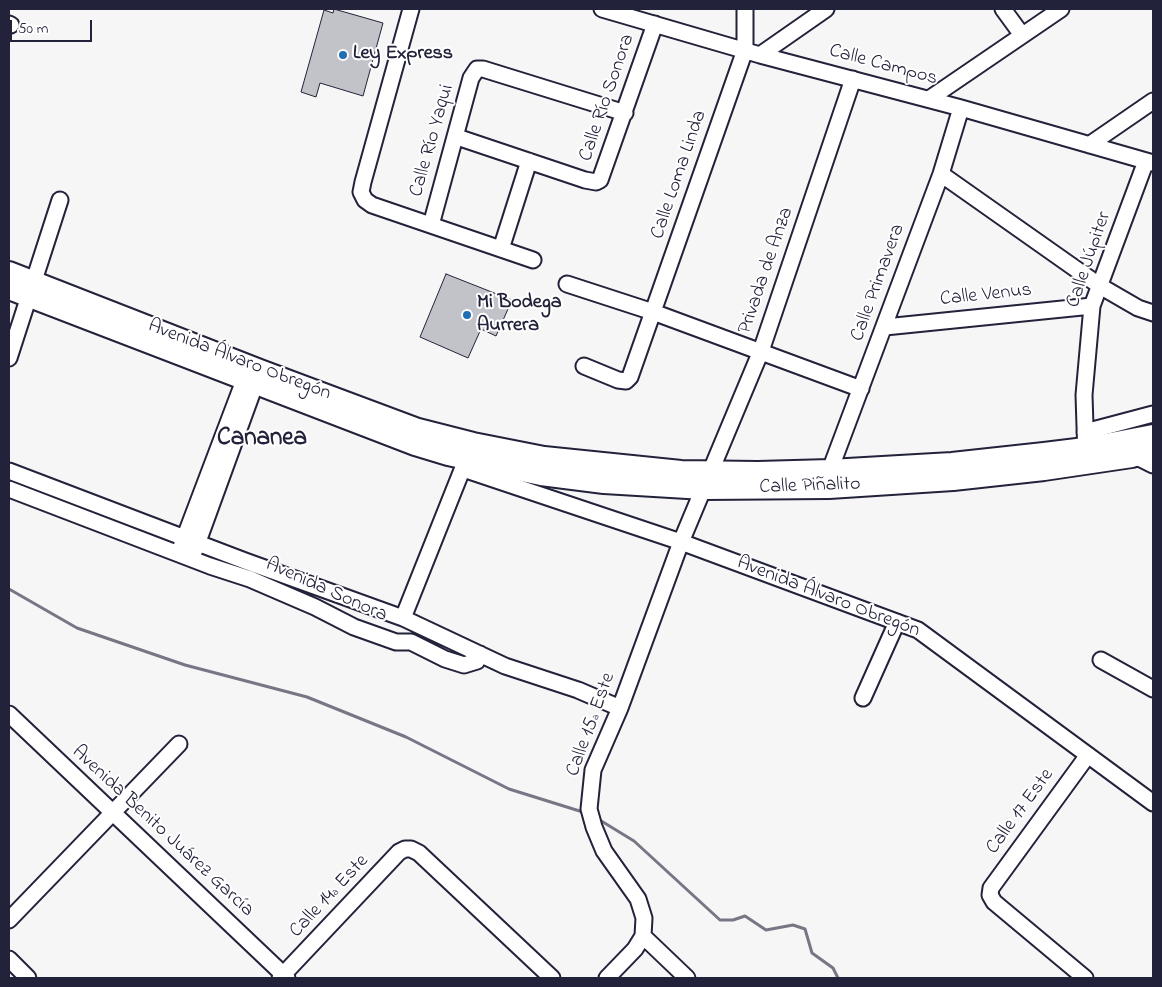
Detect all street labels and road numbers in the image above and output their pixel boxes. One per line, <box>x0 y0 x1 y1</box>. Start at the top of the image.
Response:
street label: Calle Río Sonora <box>575 31 641 165</box>
street label: Calle Campos <box>826 40 940 92</box>
street label: Calle Río Yaqui <box>406 82 460 200</box>
street label: Calle Loma Linda <box>647 108 713 242</box>
street label: Privada de Anza <box>734 205 800 337</box>
street label: Calle Júpiter <box>1062 209 1118 311</box>
street label: Calle Primavera <box>847 221 911 345</box>
street label: Calle Venus <box>939 279 1033 313</box>
street label: Avenida Álvaro Obregón <box>144 315 334 407</box>
street label: Calle Piñalito <box>759 473 861 501</box>
street label: Avenida Álvaro Obregón <box>733 552 923 644</box>
street label: Avenida Sonora <box>261 553 391 629</box>
street label: Calle 15ª Este <box>562 670 622 780</box>
street label: Avenida Benito Juárez García <box>66 741 258 923</box>
street label: Calle 17 Este <box>982 764 1060 860</box>
street label: Calle 14ª Este <box>285 850 375 944</box>

